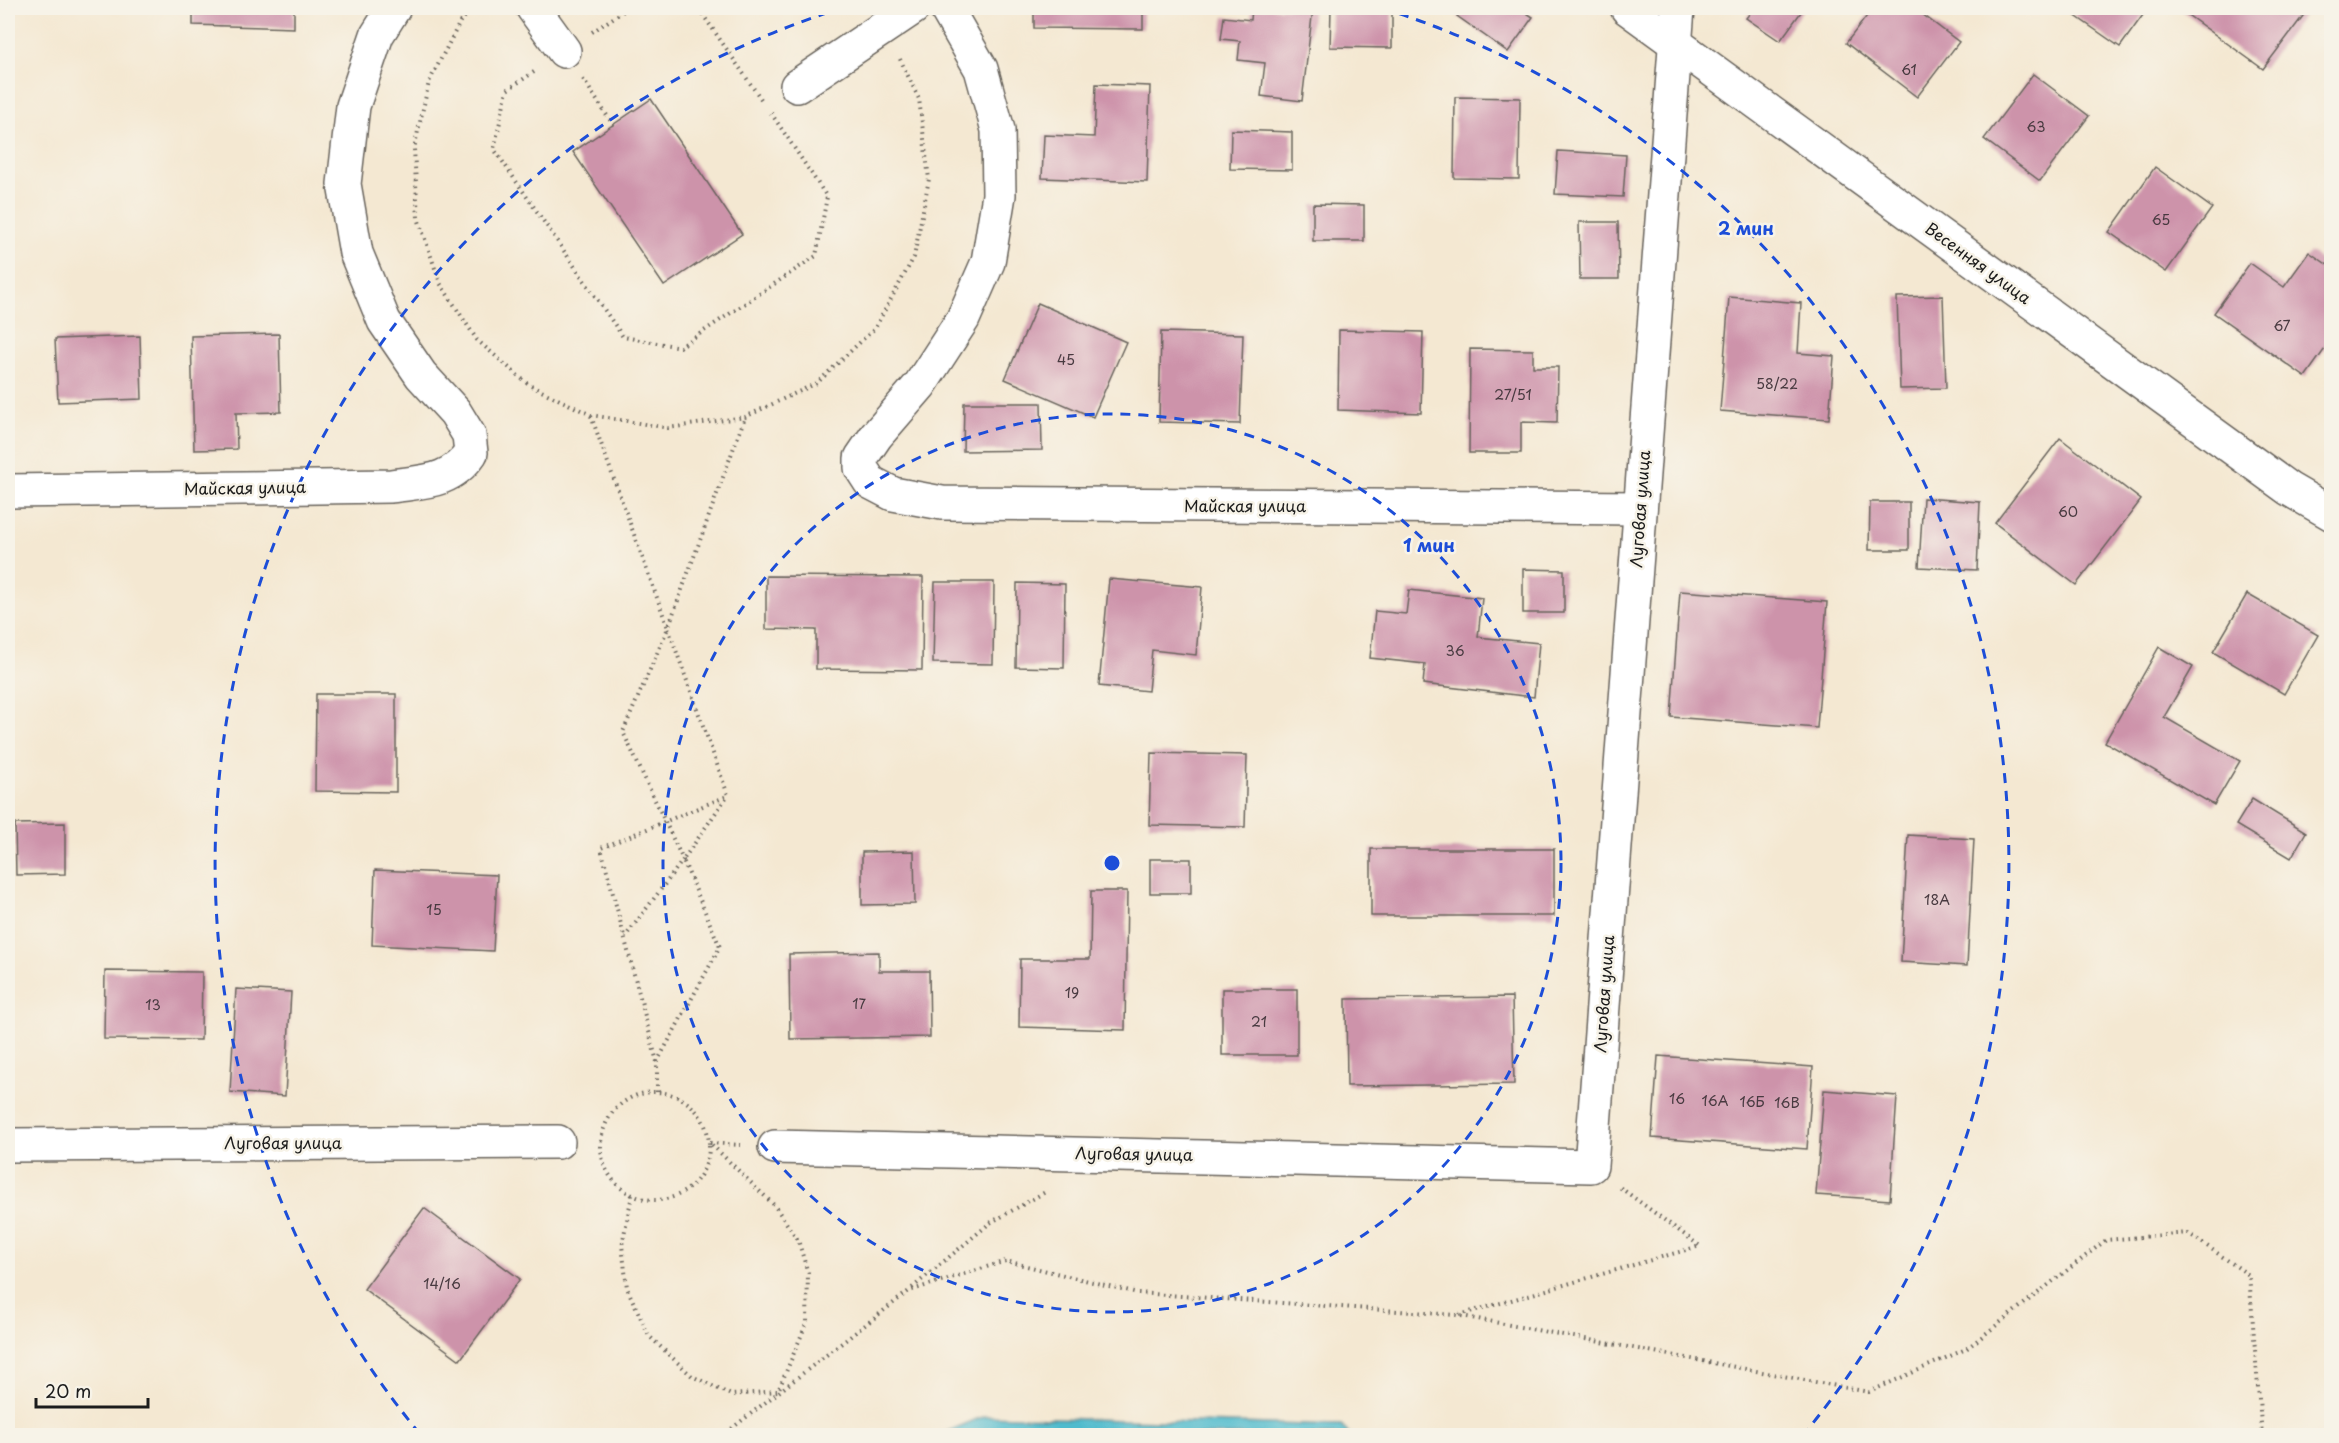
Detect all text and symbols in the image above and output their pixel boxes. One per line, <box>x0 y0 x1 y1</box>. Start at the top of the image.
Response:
house number: 61 <box>1901 59 1917 80</box>
house number: 63 <box>2027 116 2045 137</box>
house number: 65 <box>2152 209 2170 230</box>
text: 2 мин <box>1718 214 1774 241</box>
street label: Весенняя улица <box>1921 216 2036 309</box>
house number: 67 <box>2273 315 2291 336</box>
house number: 45 <box>1057 349 1075 370</box>
house number: 58/22 <box>1756 373 1798 394</box>
house number: 27/51 <box>1494 384 1532 405</box>
street label: Луговая улица <box>1623 449 1655 568</box>
street label: Майская улица <box>184 474 306 500</box>
street label: Майская улица <box>1184 493 1306 517</box>
house number: 60 <box>2058 501 2078 522</box>
text: 1 мин <box>1403 531 1455 558</box>
house number: 36 <box>1445 640 1465 661</box>
centre of rings <box>1102 853 1122 873</box>
house number: 18А <box>1924 889 1950 910</box>
house number: 15 <box>426 899 442 920</box>
street label: Луговая улица <box>1587 934 1619 1053</box>
house number: 19 <box>1065 982 1079 1003</box>
house number: 17 <box>852 993 866 1014</box>
house number: 13 <box>145 994 161 1015</box>
house number: 21 <box>1251 1011 1267 1032</box>
house number: 16 <box>1669 1088 1685 1109</box>
house number: 16А <box>1702 1090 1729 1111</box>
house number: 16Б <box>1739 1091 1765 1112</box>
house number: 16В <box>1774 1092 1800 1113</box>
street label: Луговая улица <box>224 1130 342 1154</box>
street label: Луговая улица <box>1075 1140 1193 1166</box>
house number: 14/16 <box>423 1273 461 1294</box>
scale bar <box>36 1371 148 1409</box>
text: 20 m <box>45 1377 91 1404</box>

